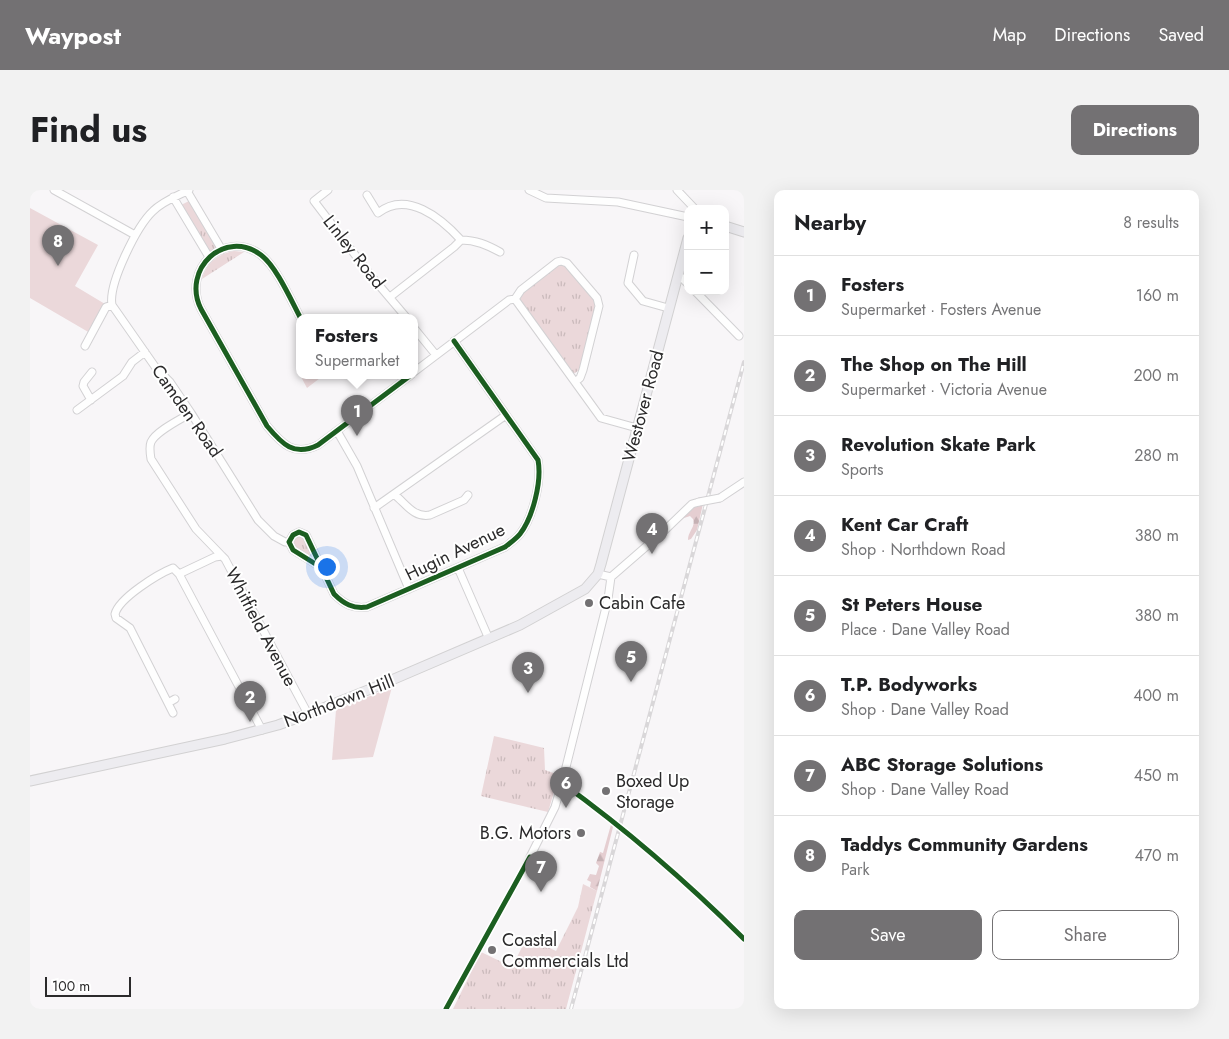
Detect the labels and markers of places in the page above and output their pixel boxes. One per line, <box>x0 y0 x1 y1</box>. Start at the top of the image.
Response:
pin: 8 <box>42 225 74 266</box>
pin: 1 <box>341 395 373 436</box>
pin: 4 <box>636 513 668 554</box>
place label: Cabin Cafe <box>599 590 685 616</box>
marker: Cabin Cafe <box>583 597 595 609</box>
pin: 5 <box>615 641 647 682</box>
pin: 3 <box>512 652 544 693</box>
pin: 2 <box>234 681 266 722</box>
pin: 6 <box>550 767 582 808</box>
place label: Boxed Up Storage <box>616 768 689 815</box>
marker: Boxed Up Storage <box>600 785 612 797</box>
place label: B.G. Motors <box>480 820 571 846</box>
marker: B.G. Motors <box>575 827 587 839</box>
pin: 7 <box>525 851 557 892</box>
place label: Coastal Commercials Ltd <box>502 927 629 974</box>
marker: Coastal Commercials Ltd <box>486 944 498 956</box>

